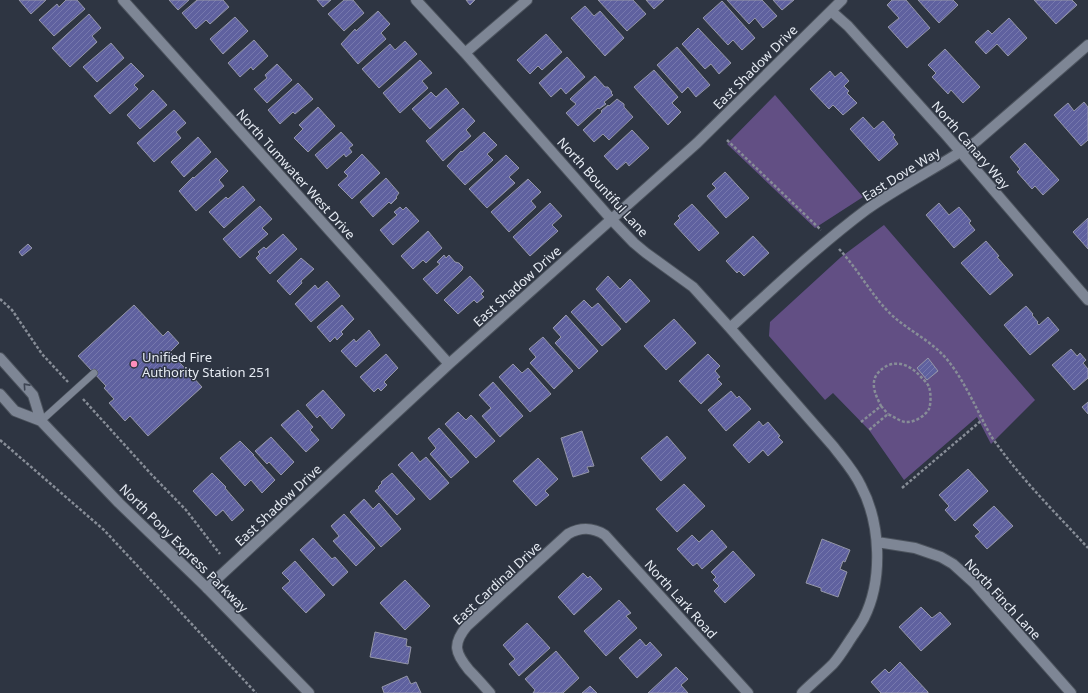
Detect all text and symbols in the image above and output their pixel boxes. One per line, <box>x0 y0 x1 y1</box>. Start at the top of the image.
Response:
street label: East Shadow Drive <box>709 21 801 113</box>
street label: North Canary Way <box>928 97 1015 193</box>
street label: North Tumwater West Drive <box>232 105 360 243</box>
street label: North Bountiful Lane <box>553 133 653 241</box>
street label: East Dove Way <box>858 143 944 205</box>
street label: East Shadow Drive <box>469 242 565 330</box>
place label: Unified Fire Authority Station 251 <box>142 348 271 381</box>
marker: Unified Fire Authority Station 251 <box>129 359 139 369</box>
one-way arrow <box>24 384 31 391</box>
street label: East Shadow Drive <box>231 460 325 550</box>
street label: North Pony Express Parkway <box>116 480 252 616</box>
street label: East Cardinal Drive <box>449 537 545 629</box>
street label: North Finch Lane <box>961 555 1045 643</box>
street label: North Lark Road <box>641 556 721 642</box>

